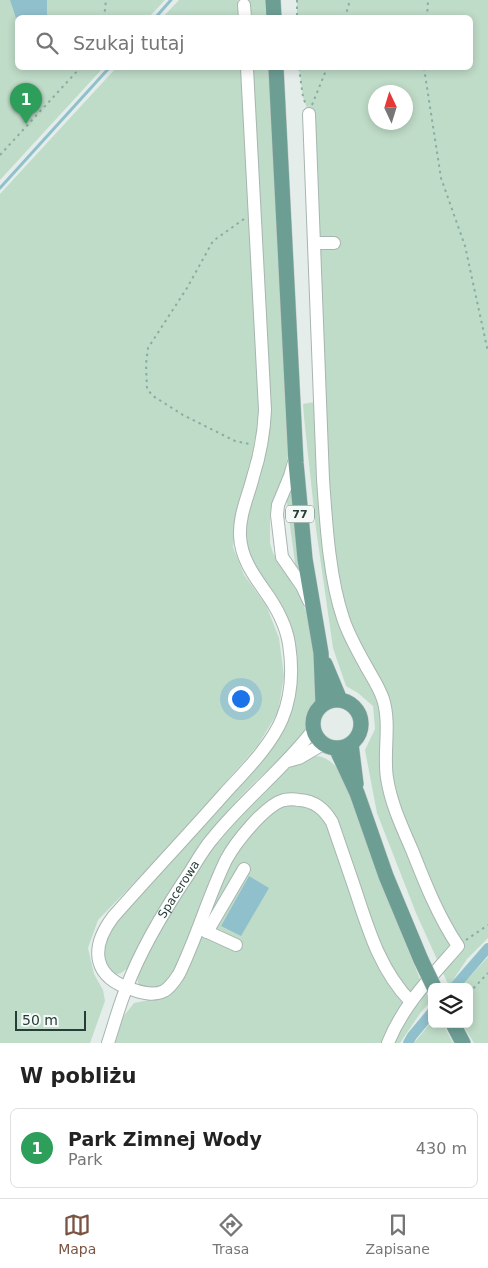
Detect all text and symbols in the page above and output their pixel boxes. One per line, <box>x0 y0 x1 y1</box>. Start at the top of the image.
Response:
search box <box>15 15 473 70</box>
icon: search <box>33 29 61 57</box>
text: Szukaj tutaj <box>73 32 185 54</box>
pin: 1 <box>10 83 42 124</box>
north arrow <box>368 85 413 130</box>
road number: 77 <box>286 506 314 522</box>
your location <box>228 686 254 712</box>
street label: Spacerowa <box>155 858 202 921</box>
map controls <box>428 983 473 1028</box>
button: layers <box>428 983 473 1028</box>
scale bar <box>15 1008 86 1031</box>
text: 50 m <box>22 1012 58 1028</box>
text: W pobliżu <box>20 1064 137 1088</box>
text: Park Zimnej Wody <box>68 1128 262 1150</box>
text: 1 <box>31 1139 43 1158</box>
text: 430 m <box>416 1139 467 1158</box>
text: Park <box>68 1150 103 1169</box>
tab: Mapa <box>58 1211 96 1257</box>
tab: Trasa <box>213 1211 249 1257</box>
tab: Zapisane <box>366 1211 430 1257</box>

